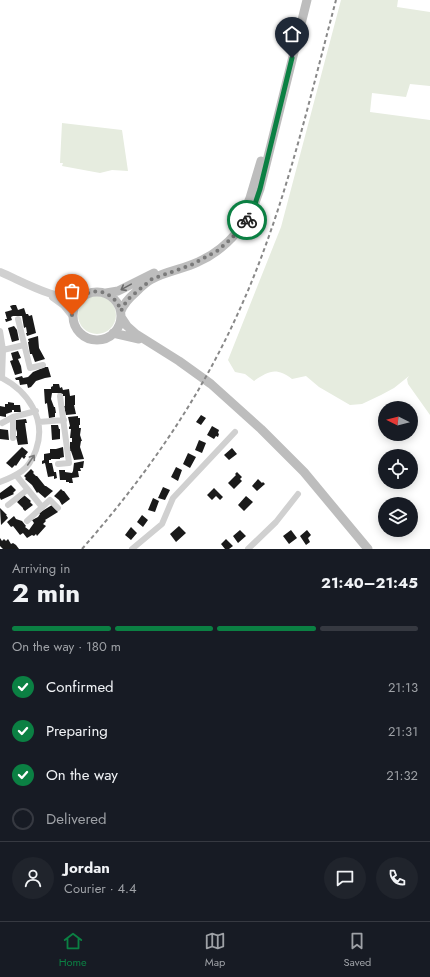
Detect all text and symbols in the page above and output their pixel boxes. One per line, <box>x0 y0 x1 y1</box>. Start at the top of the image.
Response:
pin <box>275 17 309 58</box>
icon: home <box>281 23 303 45</box>
courier <box>227 200 267 240</box>
icon: bike <box>236 209 258 231</box>
pin <box>55 274 89 315</box>
icon: bag <box>61 280 83 302</box>
one-way arrow <box>120 284 132 292</box>
north arrow <box>378 401 418 441</box>
map controls <box>378 401 418 537</box>
button: locate <box>378 449 418 489</box>
one-way arrow <box>27 455 35 466</box>
button: layers <box>378 497 418 537</box>
text: Arriving in <box>12 559 70 578</box>
text: 21:40–21:45 <box>321 572 418 594</box>
text: 2 min <box>12 574 80 612</box>
text: On the way · 180 m <box>12 637 121 656</box>
icon: check <box>12 676 34 698</box>
text: Confirmed <box>46 676 114 698</box>
text: 21:13 <box>388 678 418 697</box>
icon: check <box>12 720 34 742</box>
text: Preparing <box>46 720 108 742</box>
text: 21:31 <box>388 722 418 741</box>
icon: check <box>12 764 34 786</box>
text: On the way <box>46 764 118 786</box>
text: 21:32 <box>386 766 418 785</box>
text: Delivered <box>46 808 107 830</box>
button: person <box>12 857 54 899</box>
text: Jordan <box>64 857 110 879</box>
button: chat <box>324 857 366 899</box>
button: phone <box>376 857 418 899</box>
text: Courier · 4.4 <box>64 879 137 898</box>
tab: Home <box>59 930 87 970</box>
tab: Map <box>204 930 226 970</box>
tab: Saved <box>343 930 371 970</box>

